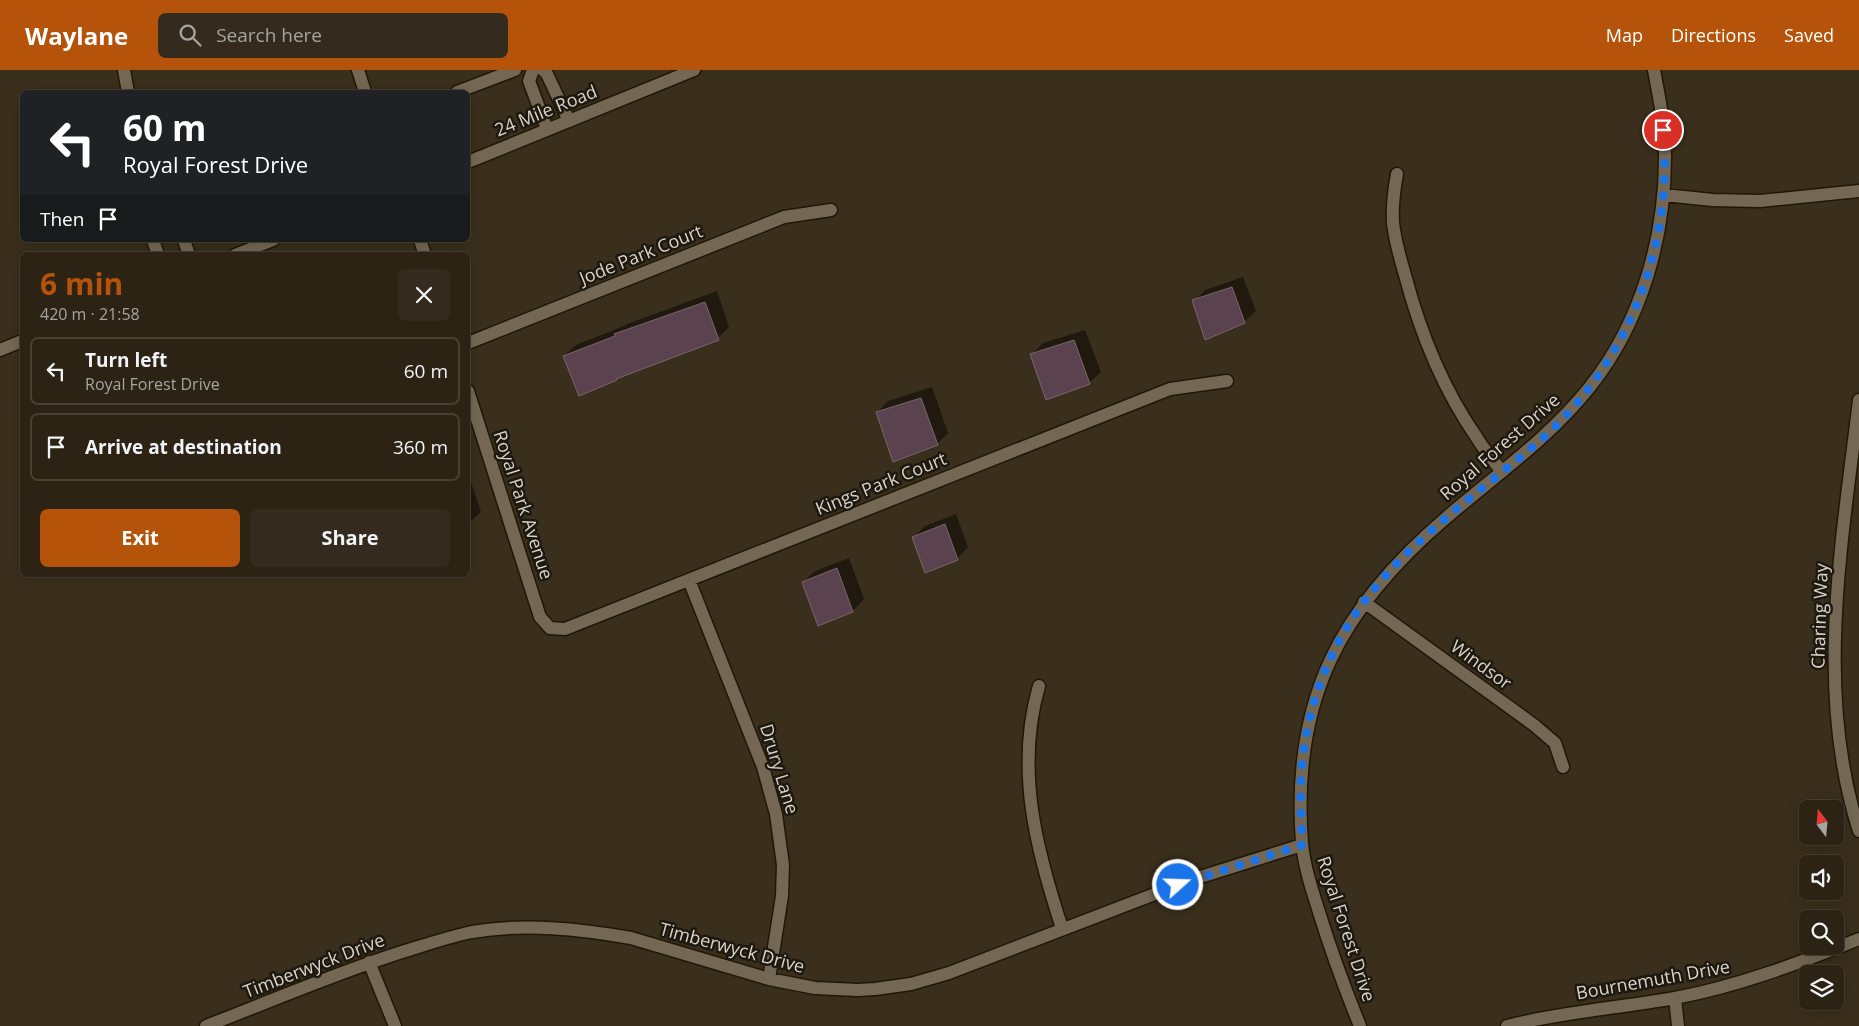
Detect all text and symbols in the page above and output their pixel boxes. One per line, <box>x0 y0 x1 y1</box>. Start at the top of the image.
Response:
search box <box>158 13 508 58</box>
text: Waylane <box>25 19 128 52</box>
icon: search <box>176 21 204 49</box>
text: Search here <box>216 22 322 48</box>
text: Map <box>1606 23 1643 47</box>
text: Directions <box>1671 23 1756 47</box>
text: Saved <box>1784 23 1834 47</box>
street label: 24 Mile Road <box>491 79 600 141</box>
text: 60 m <box>123 104 206 151</box>
pin <box>1642 109 1684 151</box>
icon: left <box>40 110 105 175</box>
icon: arrive <box>1649 116 1677 144</box>
text: Royal Forest Drive <box>123 149 308 179</box>
icon: arrive <box>94 205 122 233</box>
text: Then <box>40 206 84 232</box>
street label: Jode Park Court <box>574 218 706 290</box>
text: 6 min <box>40 263 123 304</box>
button: close <box>398 269 450 321</box>
text: 420 m · 21:58 <box>40 303 140 325</box>
text: Turn left <box>85 347 167 373</box>
icon: left <box>42 357 70 385</box>
text: 60 m <box>404 358 448 384</box>
text: Royal Forest Drive <box>85 373 220 395</box>
street label: Royal Forest Drive <box>1434 387 1564 505</box>
street label: Royal Park Avenue <box>489 427 559 582</box>
icon: arrive <box>42 433 70 461</box>
text: Arrive at destination <box>85 434 282 460</box>
text: 360 m <box>393 434 448 460</box>
street label: Kings Park Court <box>812 446 950 520</box>
button: Exit <box>40 509 240 567</box>
button: Share <box>250 509 450 567</box>
street label: Charing Way <box>1805 562 1833 669</box>
street label: Windsor <box>1446 634 1517 695</box>
street label: Drury Lane <box>755 721 805 817</box>
north arrow <box>1799 800 1844 845</box>
map controls <box>1799 800 1844 1010</box>
street label: Royal Forest Drive <box>1312 853 1382 1004</box>
button: sound <box>1799 855 1844 900</box>
position arrow <box>1151 858 1203 910</box>
button: search <box>1799 910 1844 955</box>
street label: Timberwyck Drive <box>657 916 808 978</box>
street label: Timberwyck Drive <box>240 927 388 1003</box>
street label: Bournemuth Drive <box>1574 954 1732 1004</box>
button: layers <box>1799 965 1844 1010</box>

